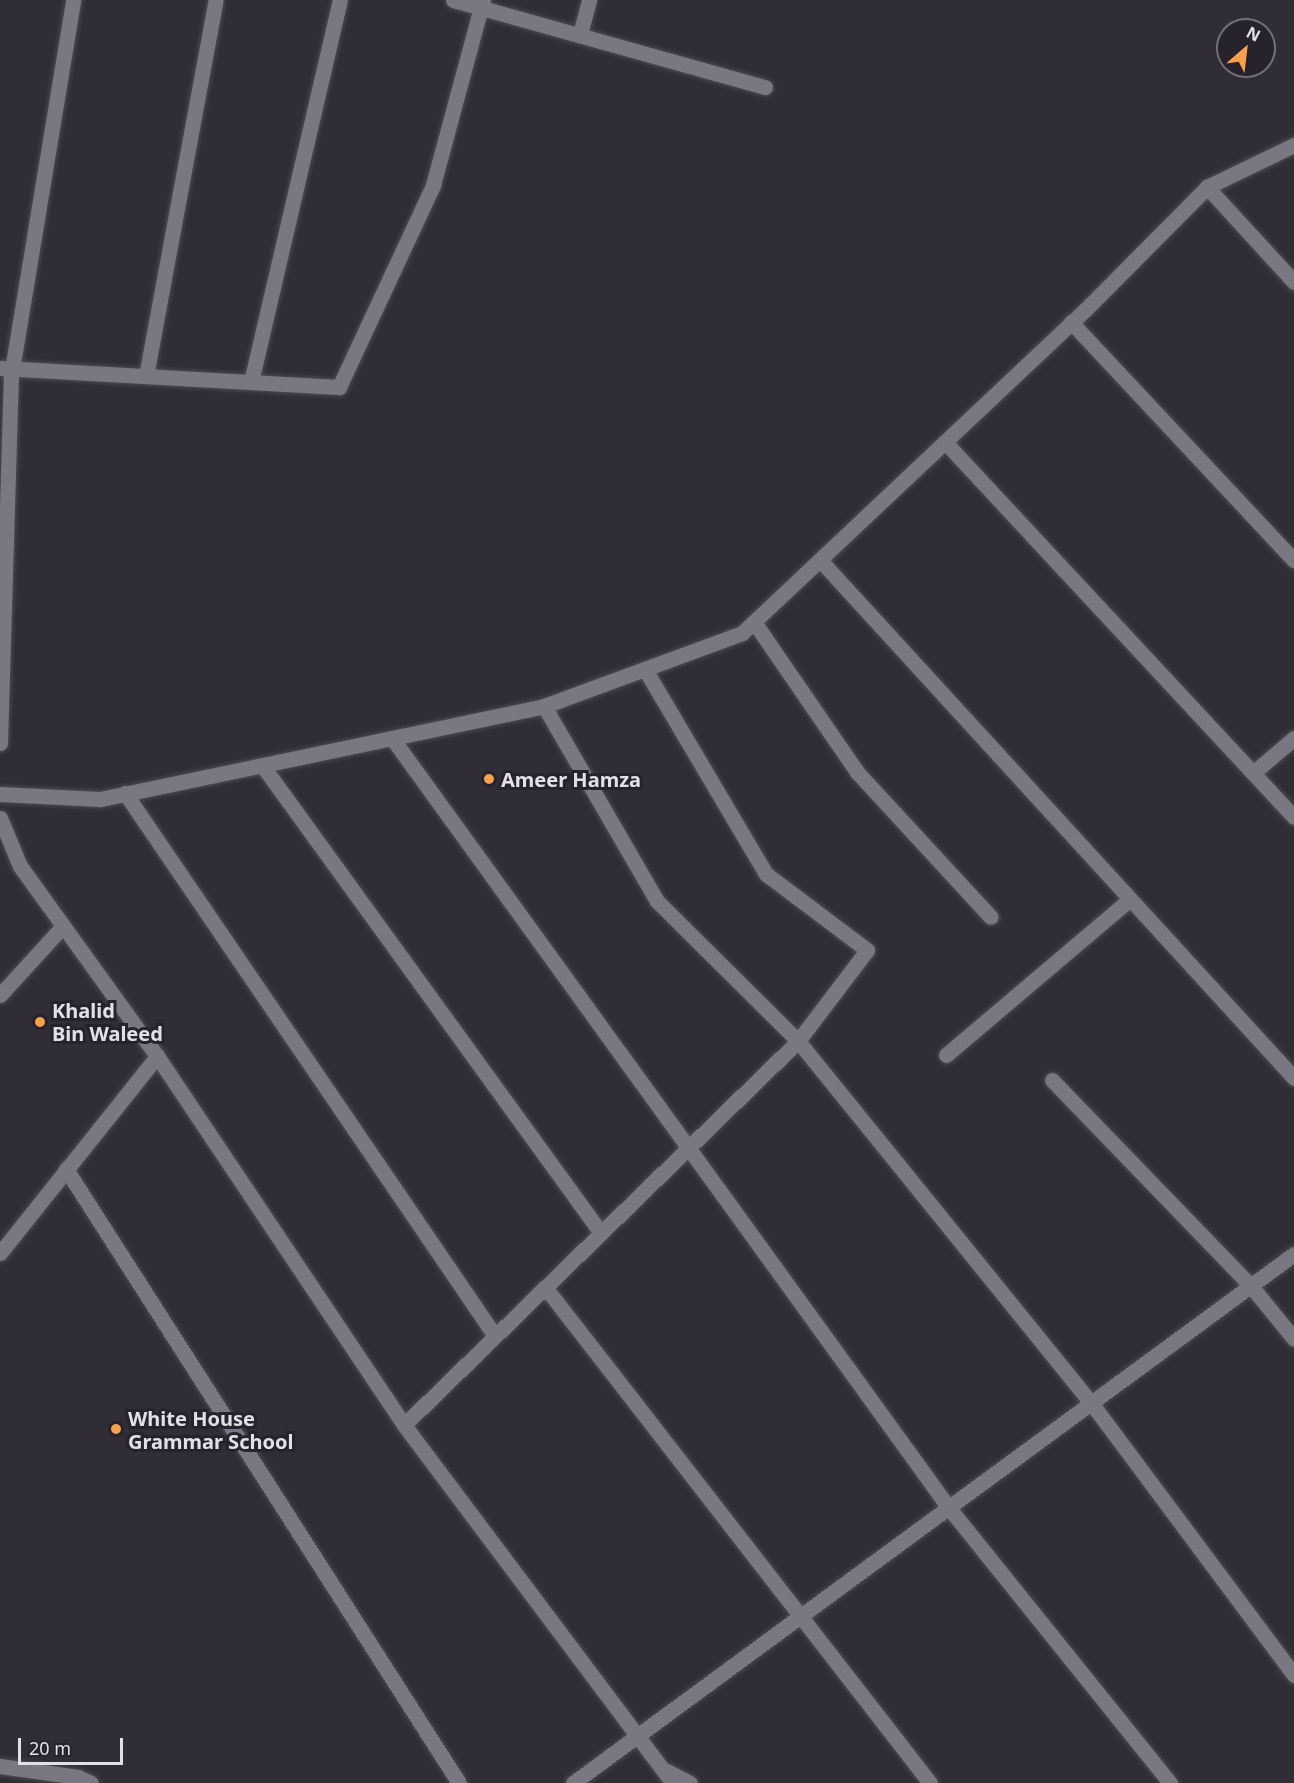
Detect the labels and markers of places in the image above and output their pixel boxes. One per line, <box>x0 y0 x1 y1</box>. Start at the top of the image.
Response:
place label: Ameer Hamza <box>501 767 641 791</box>
marker: Ameer Hamza <box>482 772 496 786</box>
place label: Khalid Bin Waleed <box>52 999 163 1046</box>
marker: Khalid Bin Waleed <box>33 1015 47 1029</box>
place label: White House Grammar School <box>128 1406 293 1453</box>
marker: White House Grammar School <box>109 1422 123 1436</box>

